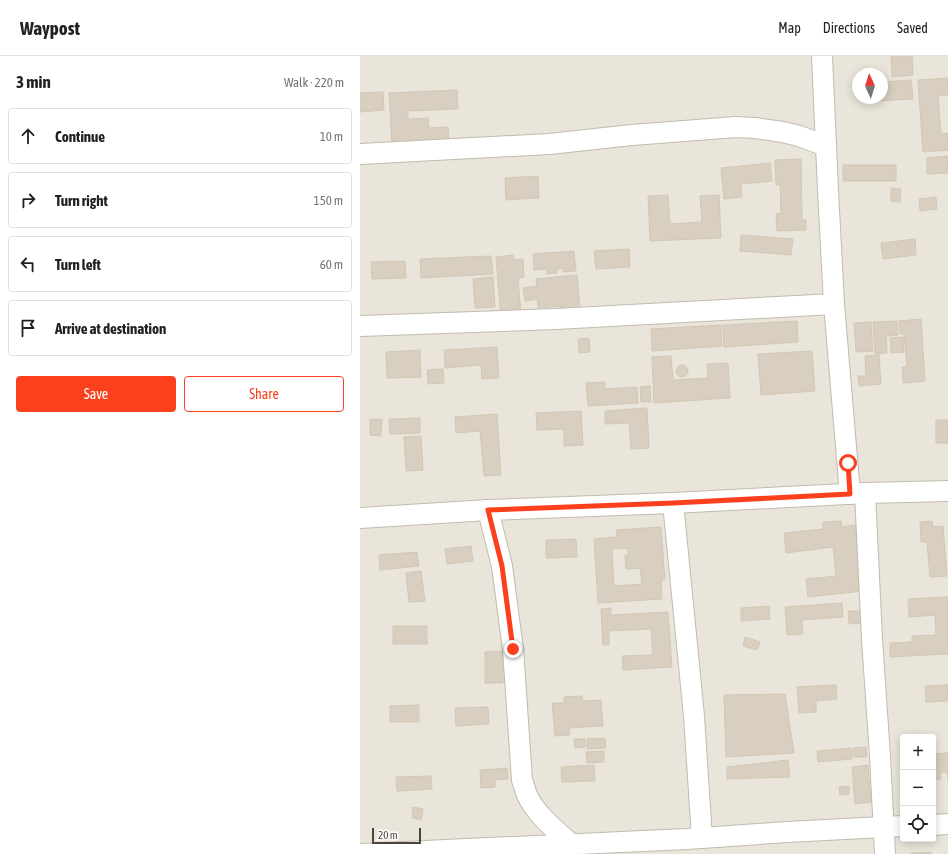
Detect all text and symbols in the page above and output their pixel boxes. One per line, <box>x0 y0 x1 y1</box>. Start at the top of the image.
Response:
text: Waypost <box>20 17 80 39</box>
text: Map <box>778 20 801 36</box>
text: Directions <box>823 20 875 36</box>
text: Saved <box>897 20 928 36</box>
north arrow <box>852 68 888 104</box>
text: 3 min <box>16 72 51 92</box>
text: Walk · 220 m <box>284 75 344 90</box>
icon: ahead <box>17 125 39 147</box>
text: Continue <box>55 128 105 145</box>
text: 10 m <box>320 129 343 144</box>
icon: right <box>17 189 39 211</box>
text: Turn right <box>55 192 108 209</box>
text: 150 m <box>314 193 343 208</box>
icon: left <box>17 253 39 275</box>
text: Turn left <box>55 256 101 273</box>
text: 60 m <box>320 257 343 272</box>
icon: arrive <box>17 317 39 339</box>
text: Arrive at destination <box>55 320 166 337</box>
button: Save <box>16 376 176 412</box>
button: Share <box>184 376 344 412</box>
route start <box>839 454 857 472</box>
route end <box>504 640 522 658</box>
map controls <box>900 734 936 842</box>
button: + <box>900 734 936 770</box>
button: − <box>900 770 936 806</box>
button: locate <box>900 806 936 842</box>
scale bar <box>372 826 421 845</box>
text: 20 m <box>378 829 398 841</box>

